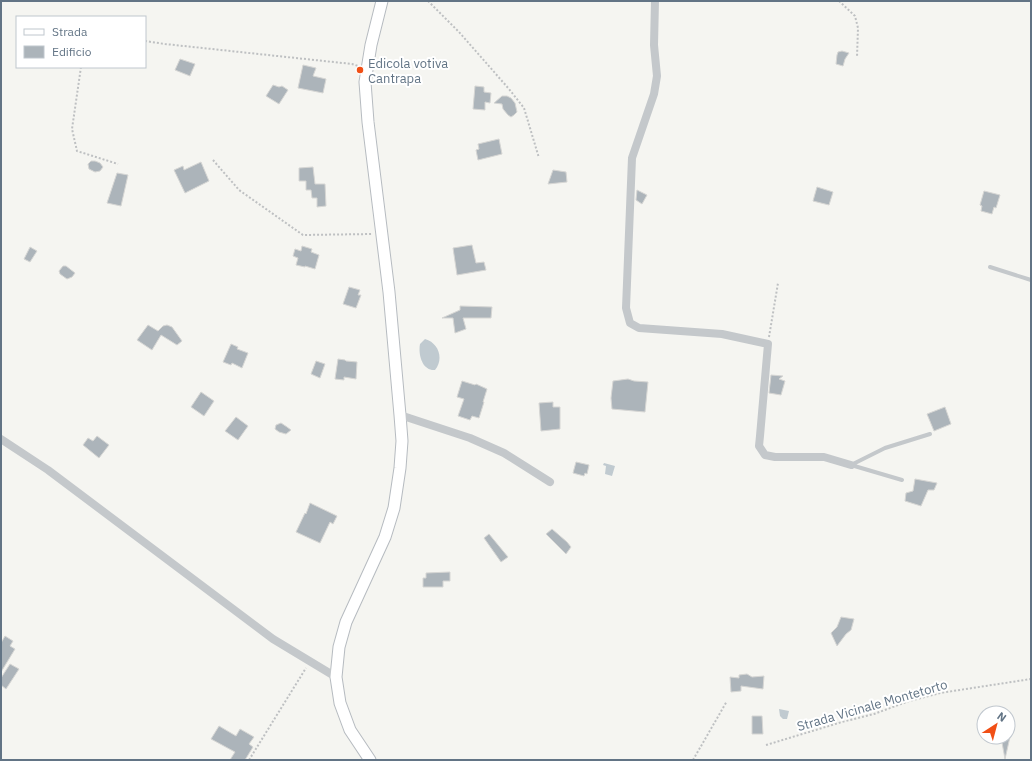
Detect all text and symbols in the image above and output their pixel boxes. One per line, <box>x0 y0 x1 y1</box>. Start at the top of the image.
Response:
legend <box>16 16 146 68</box>
text: Strada <box>52 24 88 39</box>
text: Edificio <box>52 44 92 59</box>
place label: Edicola votiva Cantrapa <box>368 55 448 87</box>
marker: Edicola votiva Cantrapa <box>355 65 365 75</box>
street label: Strada Vicinale Montetorto <box>795 676 949 735</box>
north arrow <box>976 705 1016 745</box>
text: N <box>995 709 1009 725</box>

